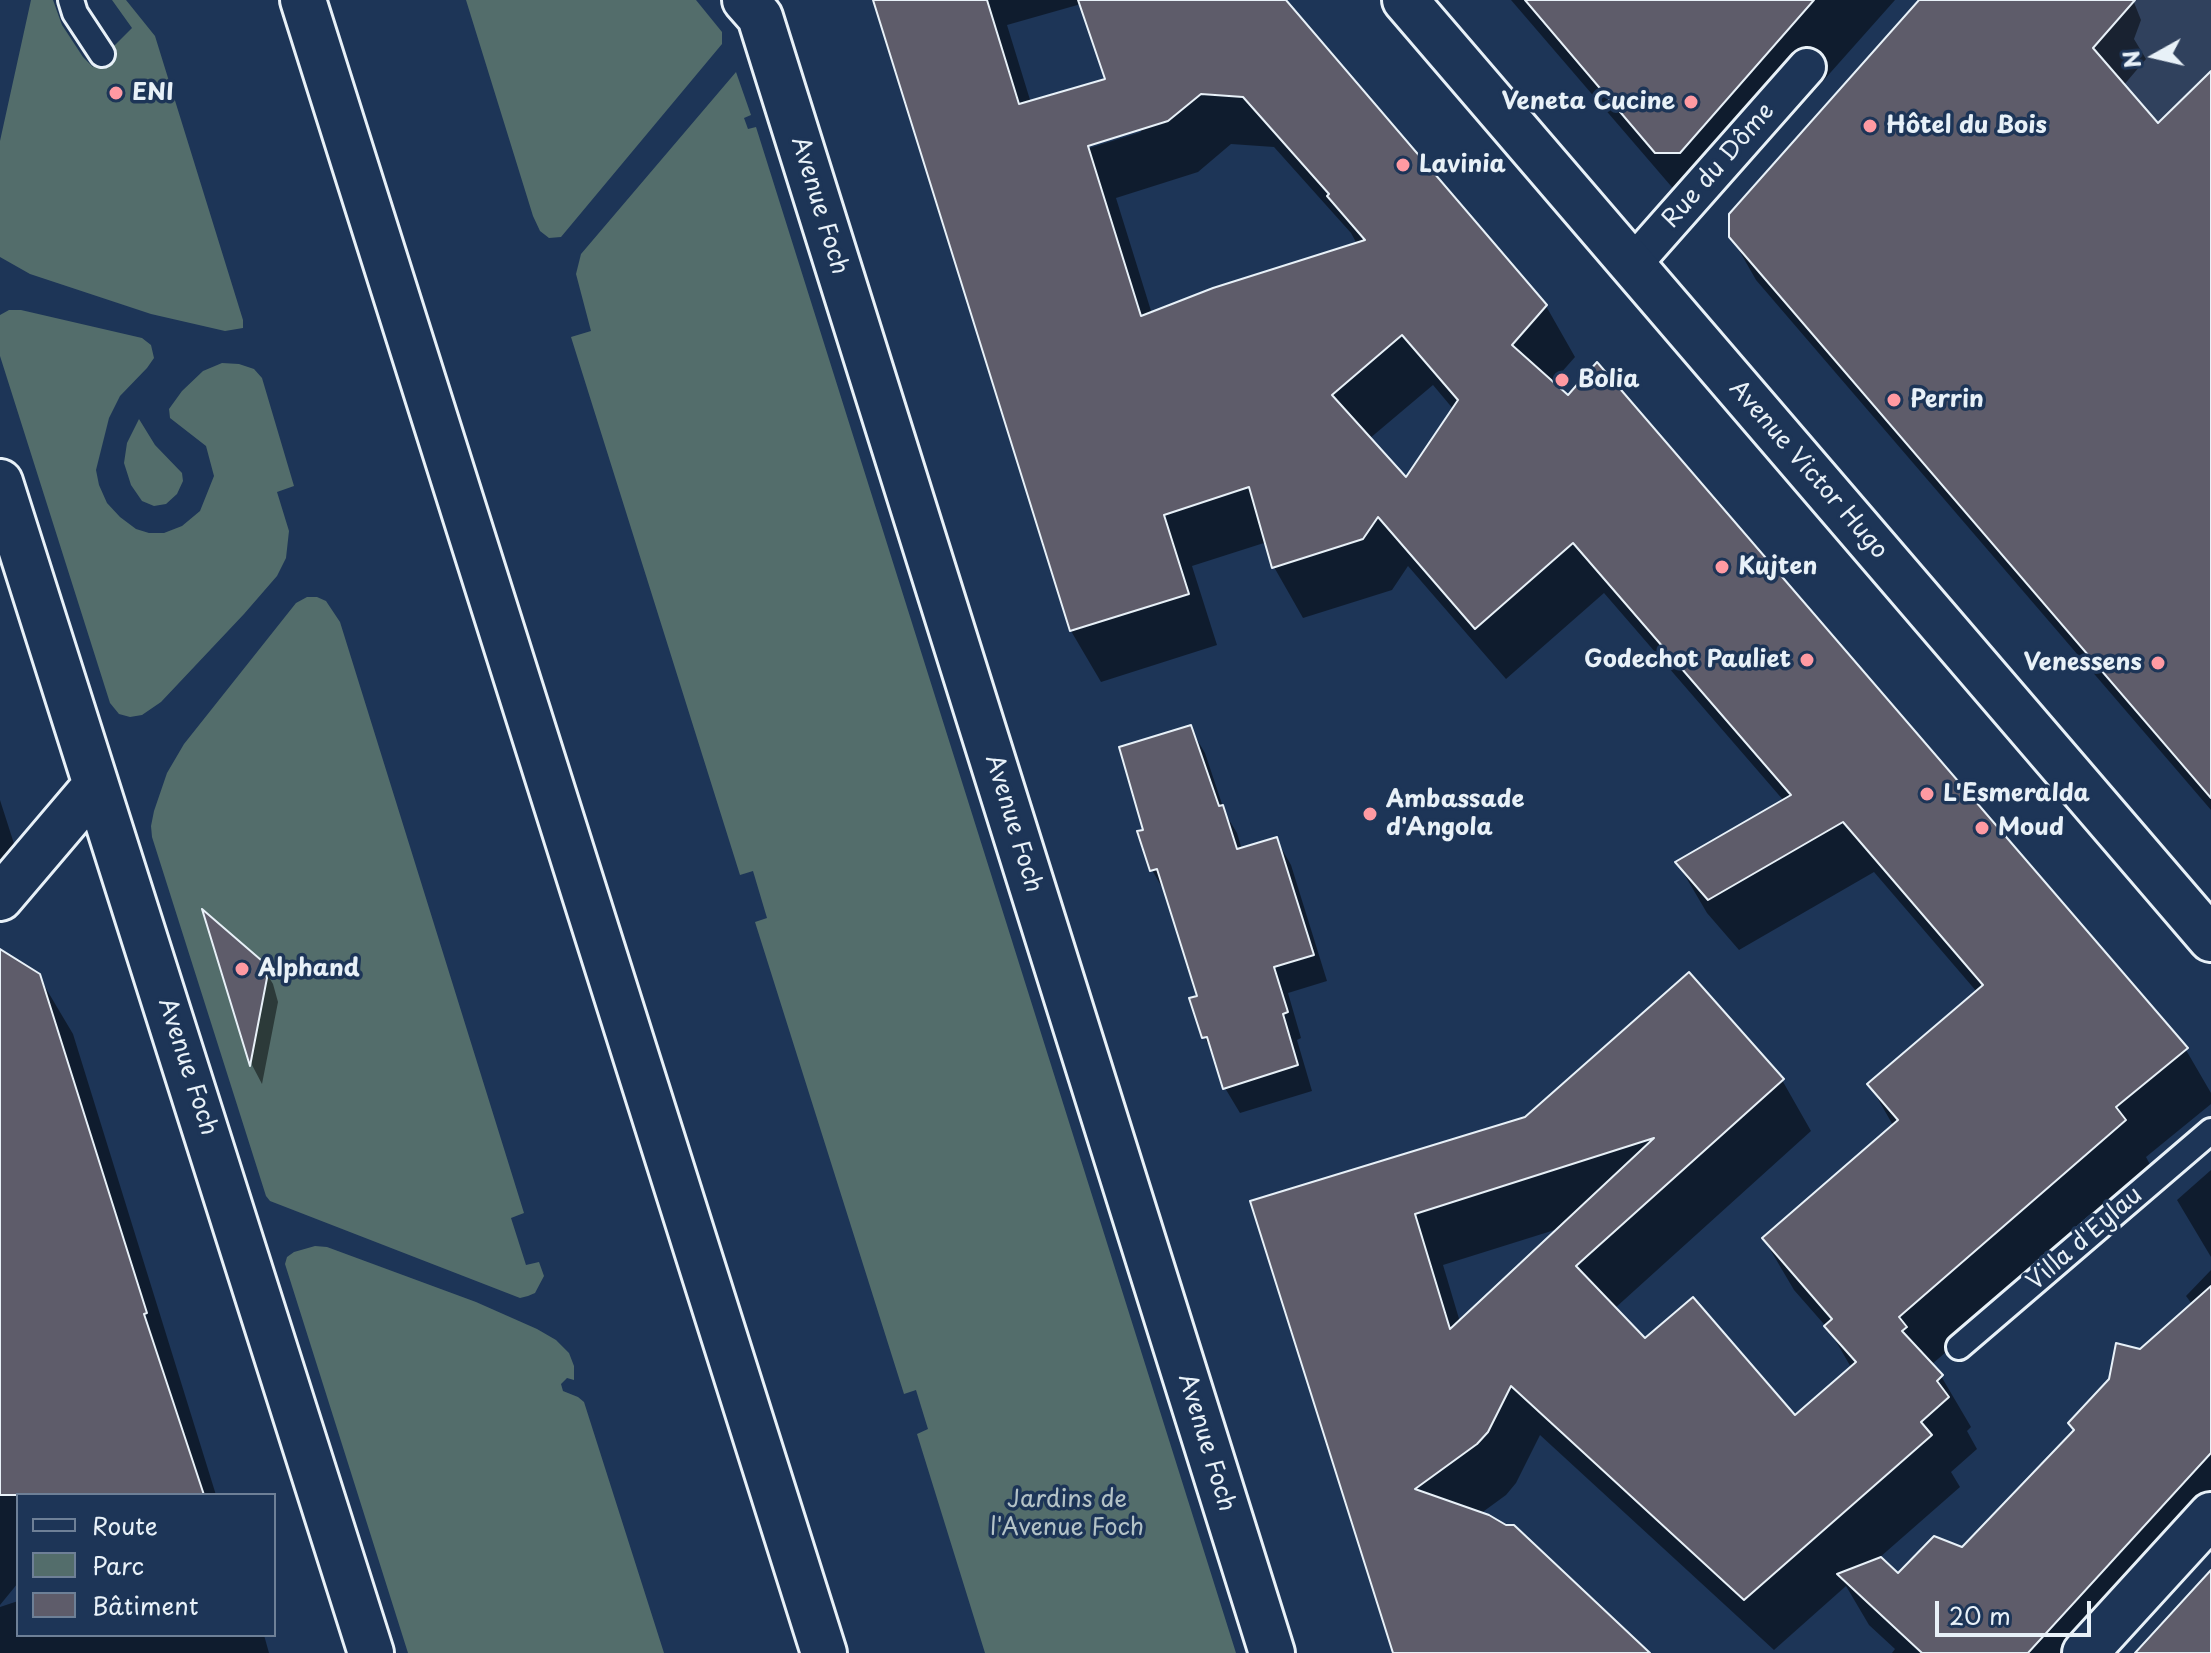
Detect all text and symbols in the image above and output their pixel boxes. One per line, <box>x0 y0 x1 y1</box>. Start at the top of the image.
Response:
north arrow <box>2115 16 2195 96</box>
text: N <box>2113 48 2148 70</box>
place label: ENI <box>132 79 174 107</box>
marker: ENI <box>107 84 125 102</box>
place label: Veneta Cucine <box>1501 88 1675 116</box>
marker: Veneta Cucine <box>1682 93 1700 111</box>
street label: Rue du Dôme <box>1657 98 1781 234</box>
place label: Hôtel du Bois <box>1886 112 2047 140</box>
marker: Hôtel du Bois <box>1861 117 1879 135</box>
street label: Avenue Foch <box>784 133 854 279</box>
place label: Lavinia <box>1419 151 1506 179</box>
marker: Lavinia <box>1394 156 1412 174</box>
place label: Bolia <box>1578 366 1640 394</box>
marker: Bolia <box>1553 371 1571 389</box>
street label: Avenue Victor Hugo <box>1723 375 1893 565</box>
place label: Perrin <box>1910 386 1984 414</box>
marker: Perrin <box>1885 391 1903 409</box>
place label: Kujten <box>1738 553 1817 581</box>
marker: Kujten <box>1713 558 1731 576</box>
place label: Godechot Pauliet <box>1584 646 1791 674</box>
place label: Venessens <box>2023 649 2142 677</box>
marker: Godechot Pauliet <box>1798 651 1816 669</box>
marker: Venessens <box>2149 654 2167 672</box>
street label: Avenue Foch <box>978 751 1048 897</box>
place label: L'Esmeralda <box>1943 780 2090 808</box>
marker: L'Esmeralda <box>1918 785 1936 803</box>
place label: Ambassade d'Angola <box>1386 786 1524 842</box>
marker: Ambassade d'Angola <box>1361 805 1379 823</box>
place label: Moud <box>1998 814 2064 842</box>
marker: Moud <box>1973 819 1991 837</box>
place label: Alphand <box>258 955 360 983</box>
marker: Alphand <box>233 960 251 978</box>
street label: Avenue Foch <box>151 995 223 1139</box>
street label: Villa d'Eylau <box>2022 1181 2148 1297</box>
street label: Avenue Foch <box>1171 1370 1241 1516</box>
park label: Jardins de l'Avenue Foch <box>990 1486 1144 1542</box>
legend <box>16 1493 276 1637</box>
text: Route <box>92 1507 158 1543</box>
text: Parc <box>92 1547 144 1583</box>
scale bar <box>1939 1585 2095 1635</box>
text: Bâtiment <box>92 1587 199 1623</box>
text: 20 m <box>1949 1597 2011 1633</box>

